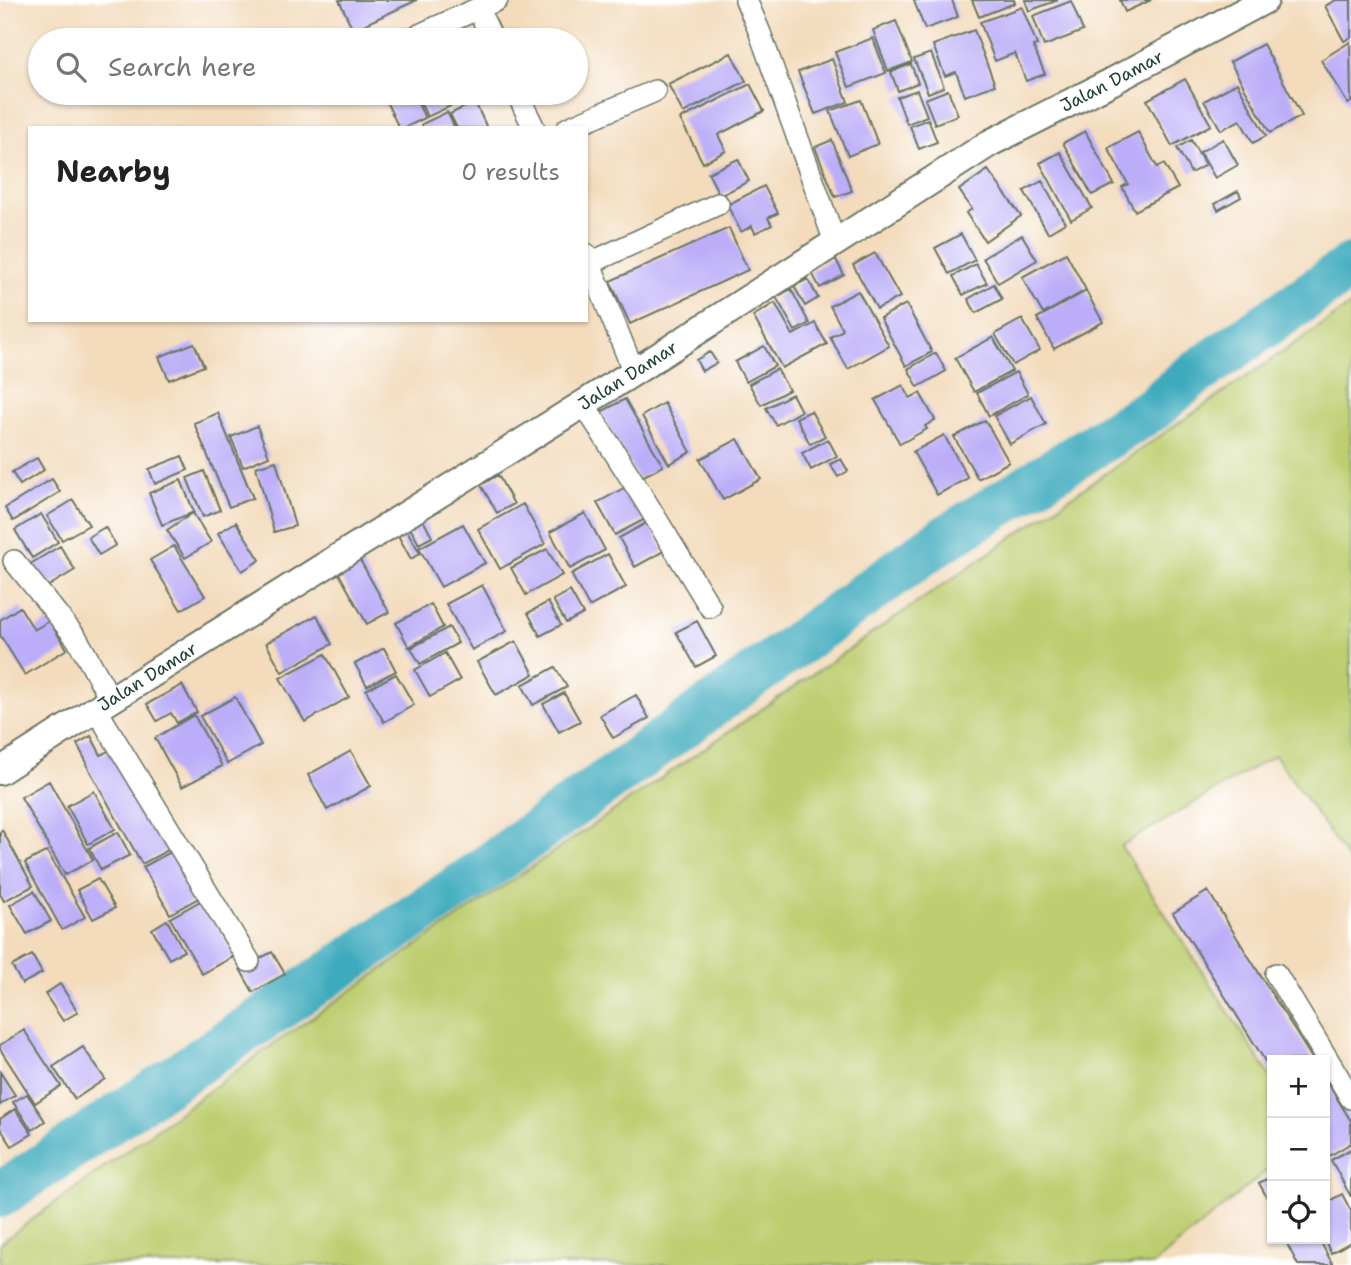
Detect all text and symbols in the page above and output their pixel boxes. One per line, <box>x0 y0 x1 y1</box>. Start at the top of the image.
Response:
search box <box>28 28 588 105</box>
street label: Jalan Damar <box>1056 44 1168 118</box>
icon: search <box>52 48 90 86</box>
text: Search here <box>108 49 257 84</box>
text: Nearby <box>56 151 171 192</box>
text: 0 results <box>461 157 560 187</box>
street label: Jalan Damar <box>574 335 682 416</box>
street label: Jalan Damar <box>93 637 202 717</box>
map controls <box>1267 1055 1330 1244</box>
button: + <box>1267 1055 1330 1118</box>
button: − <box>1267 1118 1330 1181</box>
button: locate <box>1267 1181 1330 1244</box>

